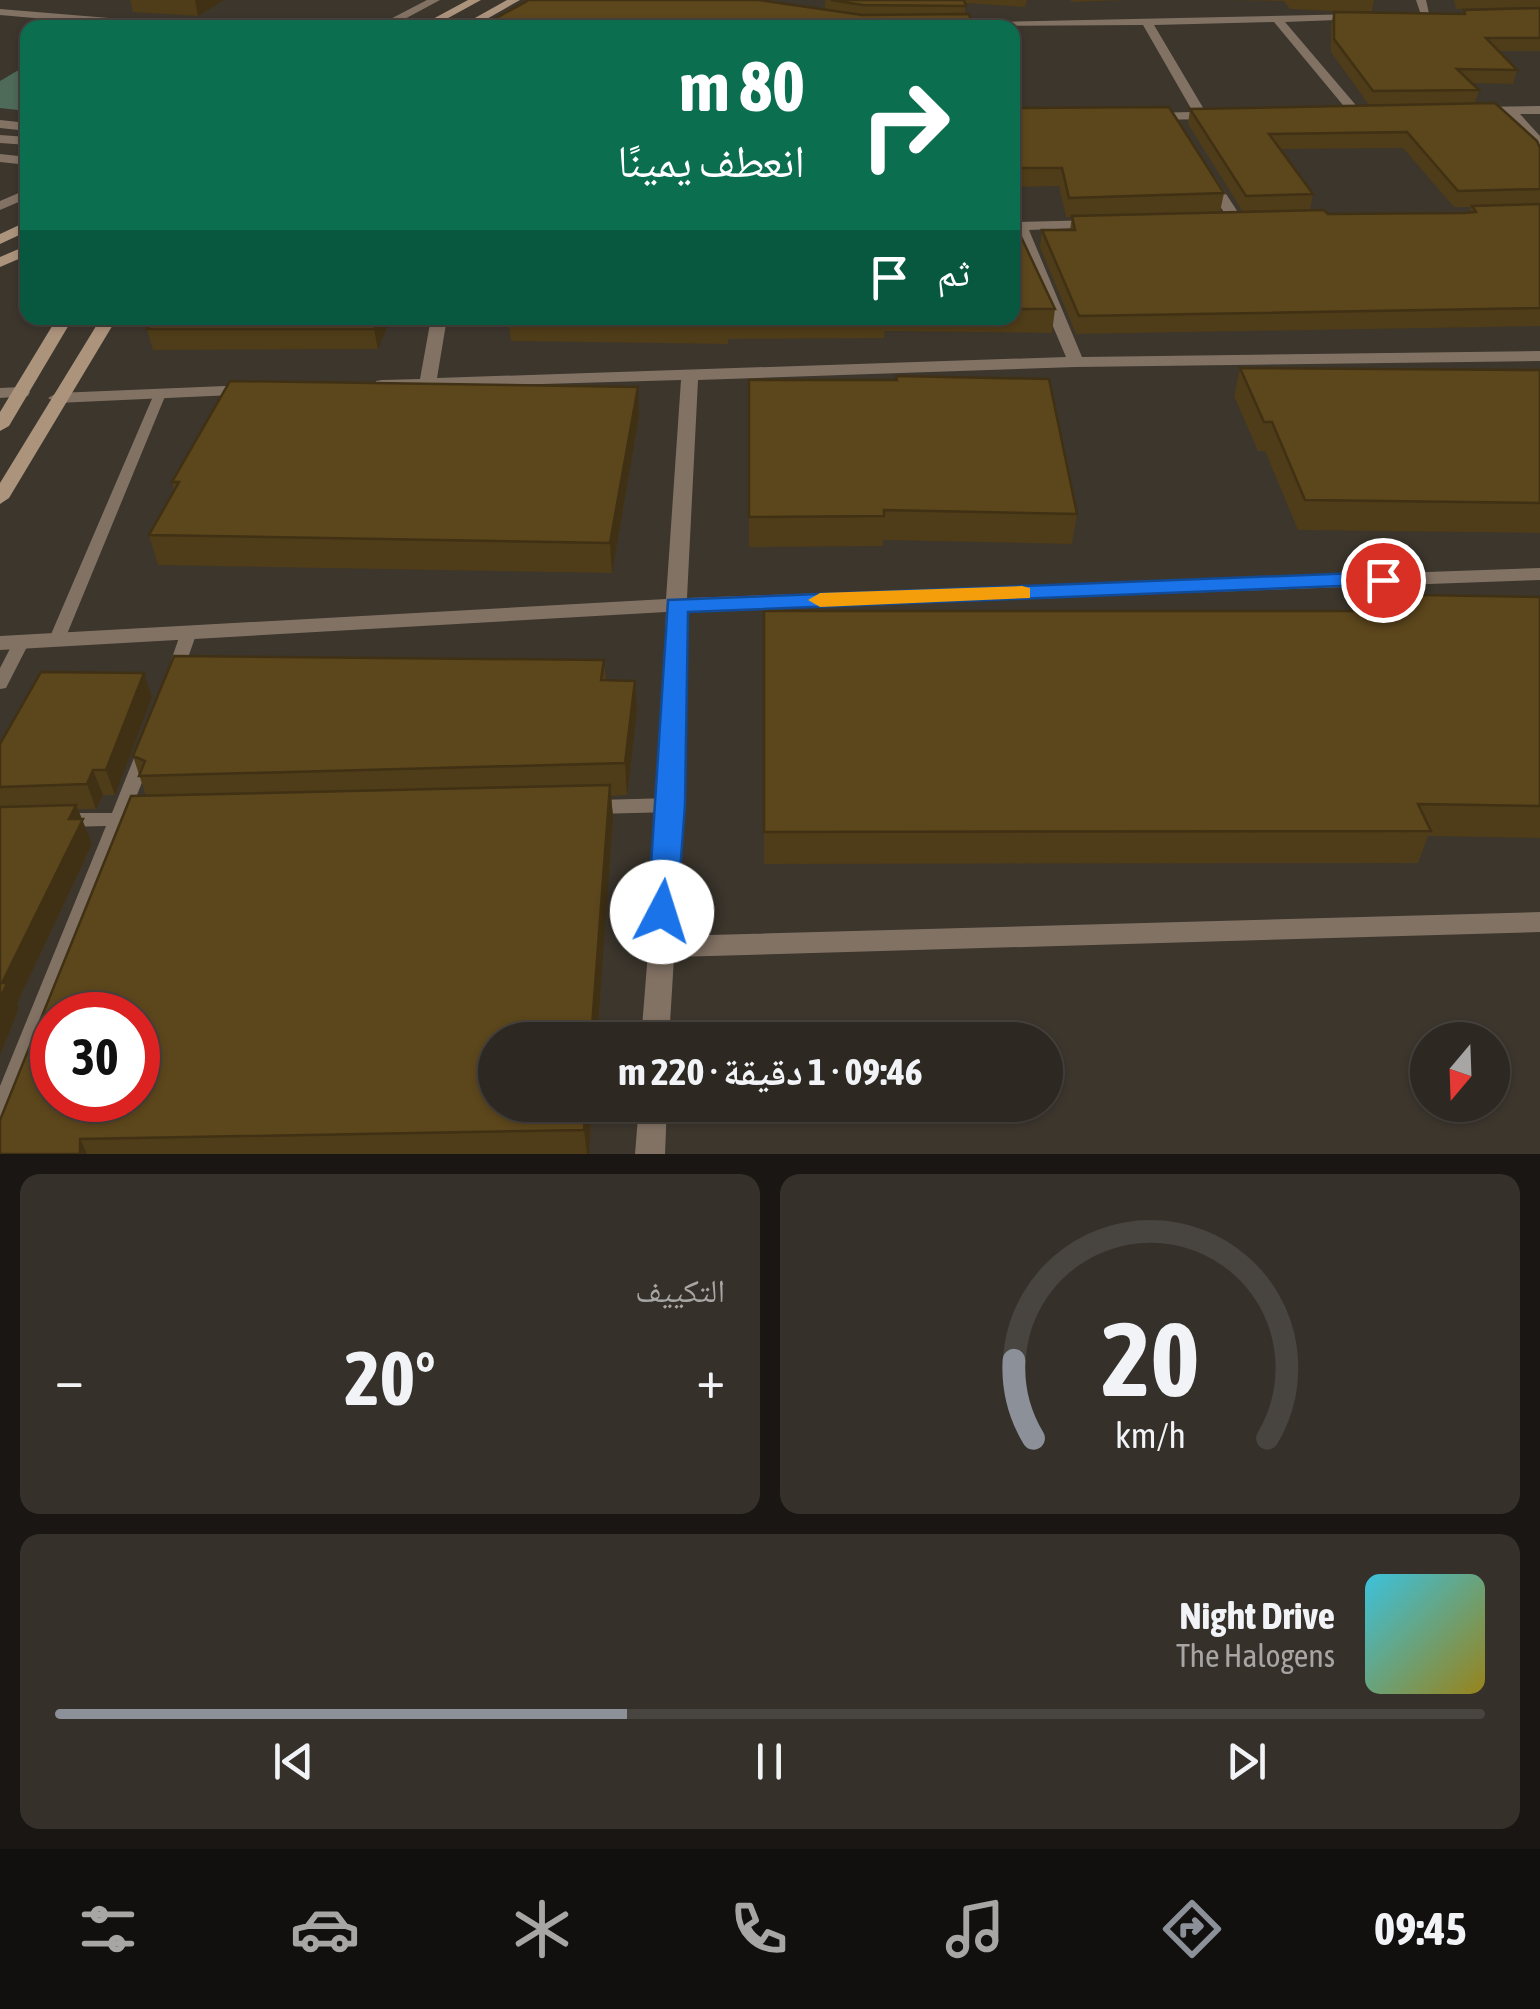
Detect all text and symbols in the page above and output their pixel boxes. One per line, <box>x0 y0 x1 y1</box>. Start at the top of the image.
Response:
text: 80 m <box>679 46 805 126</box>
icon: right <box>840 60 970 190</box>
text: انعطف يمينًا <box>617 135 805 187</box>
icon: arrive <box>862 250 917 305</box>
text: ثم <box>937 251 970 294</box>
pin <box>1341 538 1426 623</box>
icon: arrive <box>1356 553 1411 608</box>
position arrow <box>610 860 714 964</box>
speed limit sign: 30 <box>30 992 160 1122</box>
north arrow <box>1410 1022 1510 1122</box>
map controls <box>1410 1022 1510 1122</box>
text: 09:46 · 1 دقيقة · 220 m <box>618 1050 923 1093</box>
text: التكييف <box>635 1272 725 1309</box>
text: 20 <box>1101 1299 1199 1418</box>
text: 20° <box>344 1335 436 1421</box>
text: − <box>55 1347 84 1410</box>
text: + <box>696 1347 725 1410</box>
text: km/h <box>1115 1415 1185 1456</box>
text: Night Drive <box>1179 1594 1335 1637</box>
text: The Halogens <box>1176 1637 1335 1674</box>
icon: previous <box>266 1734 321 1789</box>
icon: pause <box>742 1734 797 1789</box>
icon: next <box>1219 1734 1274 1789</box>
icon: filters <box>73 1894 143 1964</box>
icon: car <box>290 1894 360 1964</box>
icon: climate <box>507 1894 577 1964</box>
icon: phone <box>724 1894 794 1964</box>
icon: music <box>940 1894 1010 1964</box>
icon: directions <box>1157 1894 1227 1964</box>
text: 09:45 <box>1374 1903 1467 1955</box>

